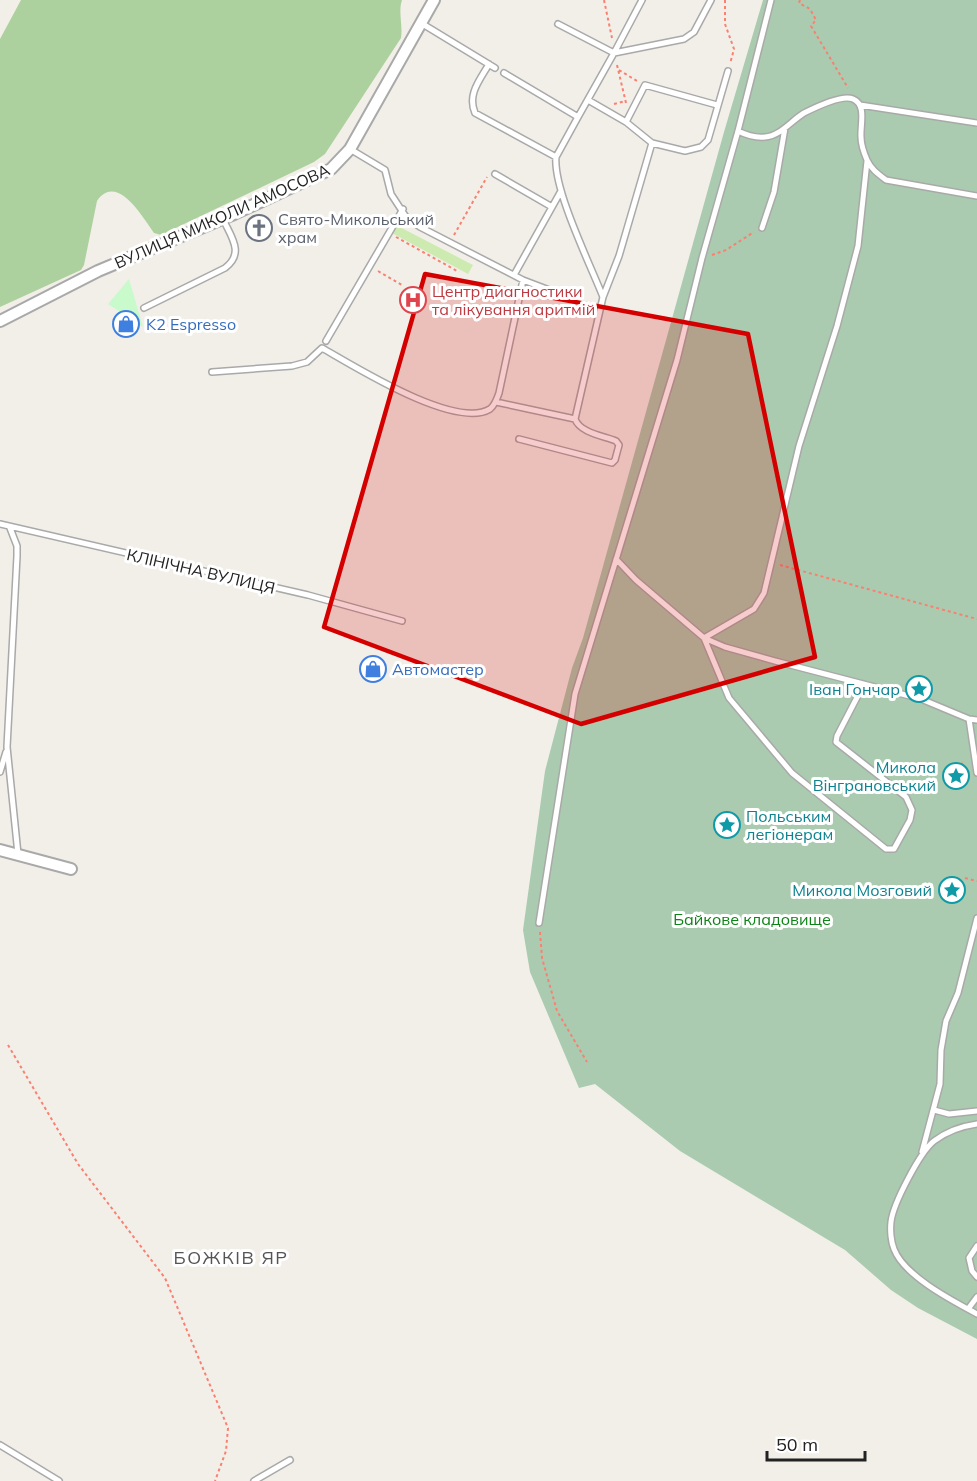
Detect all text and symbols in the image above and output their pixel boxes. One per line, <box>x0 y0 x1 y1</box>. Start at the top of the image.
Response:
street label: ВУЛИЦЯ МИКОЛИ АМОСОВА <box>111 159 333 273</box>
place label: Свято-Микольський храм <box>278 209 434 247</box>
church icon: Свято-Микольський храм <box>244 213 274 243</box>
place label: Центр диагностики та лікування аритмій <box>432 281 595 319</box>
hospital icon: Центр диагностики та лікування аритмій <box>398 285 428 315</box>
shop icon: K2 Espresso <box>111 309 141 339</box>
place label: K2 Espresso <box>146 314 236 334</box>
street label: КЛІНІЧНА ВУЛИЦЯ <box>125 544 277 598</box>
shop icon: Автомастер <box>358 654 388 684</box>
place label: Автомастер <box>392 659 484 679</box>
place icon: Іван Гончар <box>904 674 934 704</box>
place label: Іван Гончар <box>809 679 900 699</box>
place label: Микола Вінграновський <box>813 757 936 795</box>
place icon: Микола Вінграновський <box>941 761 971 791</box>
place label: Польським легіонерам <box>746 806 833 844</box>
place icon: Польським легіонерам <box>712 810 742 840</box>
place icon: Микола Мозговий <box>937 875 967 905</box>
place label: Микола Мозговий <box>792 880 932 900</box>
park label: Байкове кладовище <box>673 909 831 929</box>
district label: БОЖКІВ ЯР <box>173 1246 289 1269</box>
scale bar <box>767 1424 864 1462</box>
text: 50 m <box>776 1433 818 1456</box>

